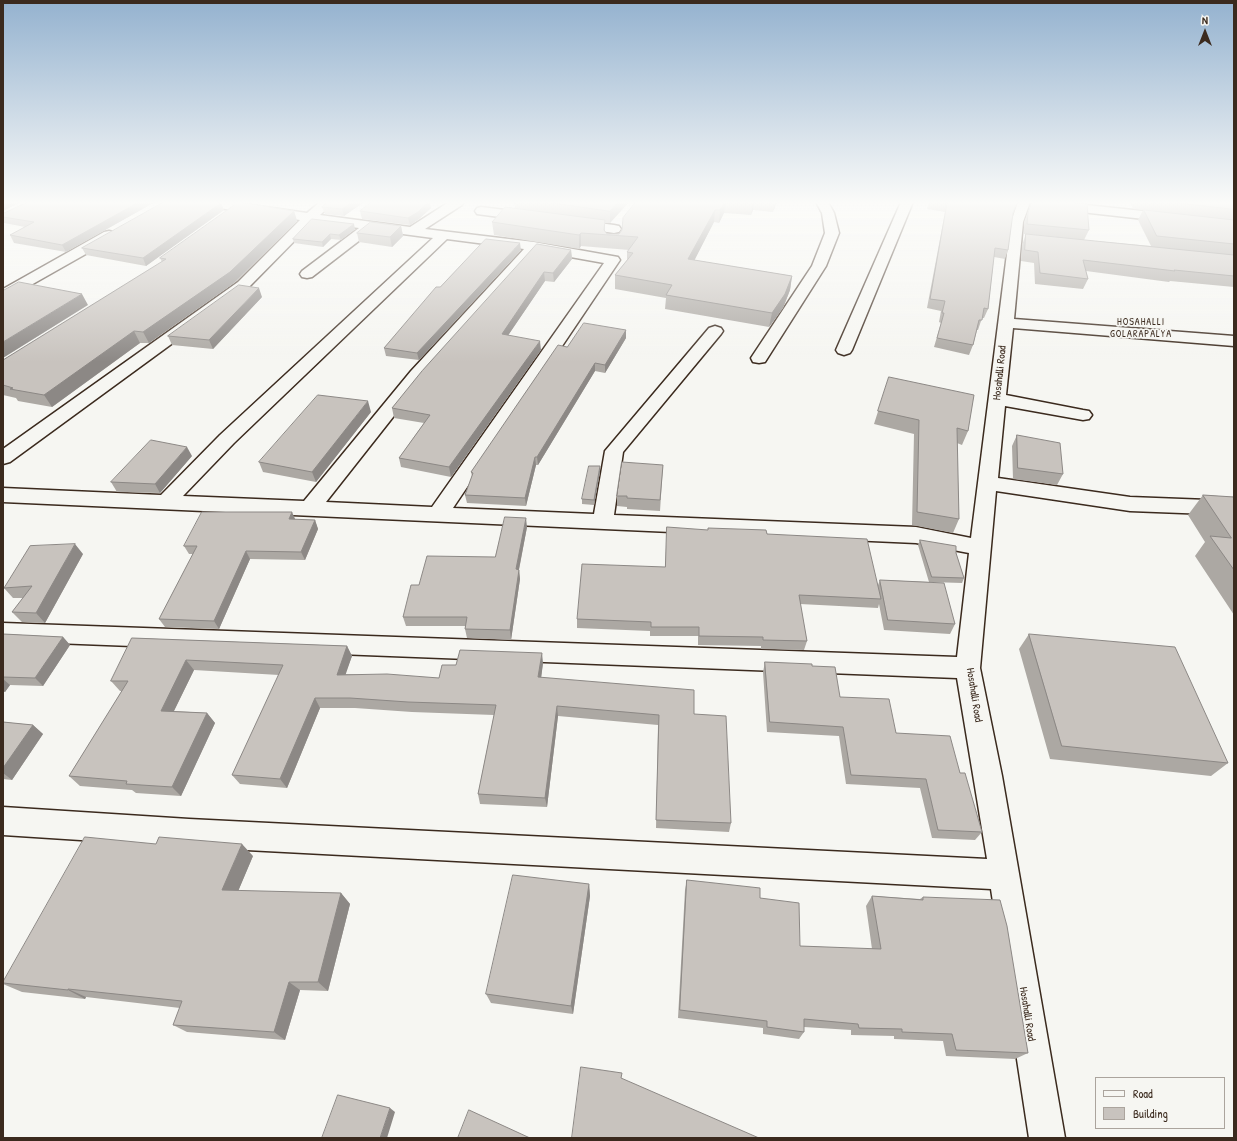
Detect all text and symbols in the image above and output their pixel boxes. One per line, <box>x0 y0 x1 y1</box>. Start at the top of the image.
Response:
north arrow <box>1185 12 1225 52</box>
text: N <box>1202 13 1208 27</box>
district label: HOSAHALLI GOLARAPALYA <box>1110 316 1172 340</box>
street label: Hosahalli Road <box>991 345 1009 401</box>
street label: Hosahalli Road <box>963 667 985 723</box>
street label: Hosahalli Road <box>1016 986 1038 1042</box>
legend <box>1095 1077 1225 1129</box>
text: Road <box>1133 1085 1153 1102</box>
text: Building <box>1133 1105 1168 1122</box>

